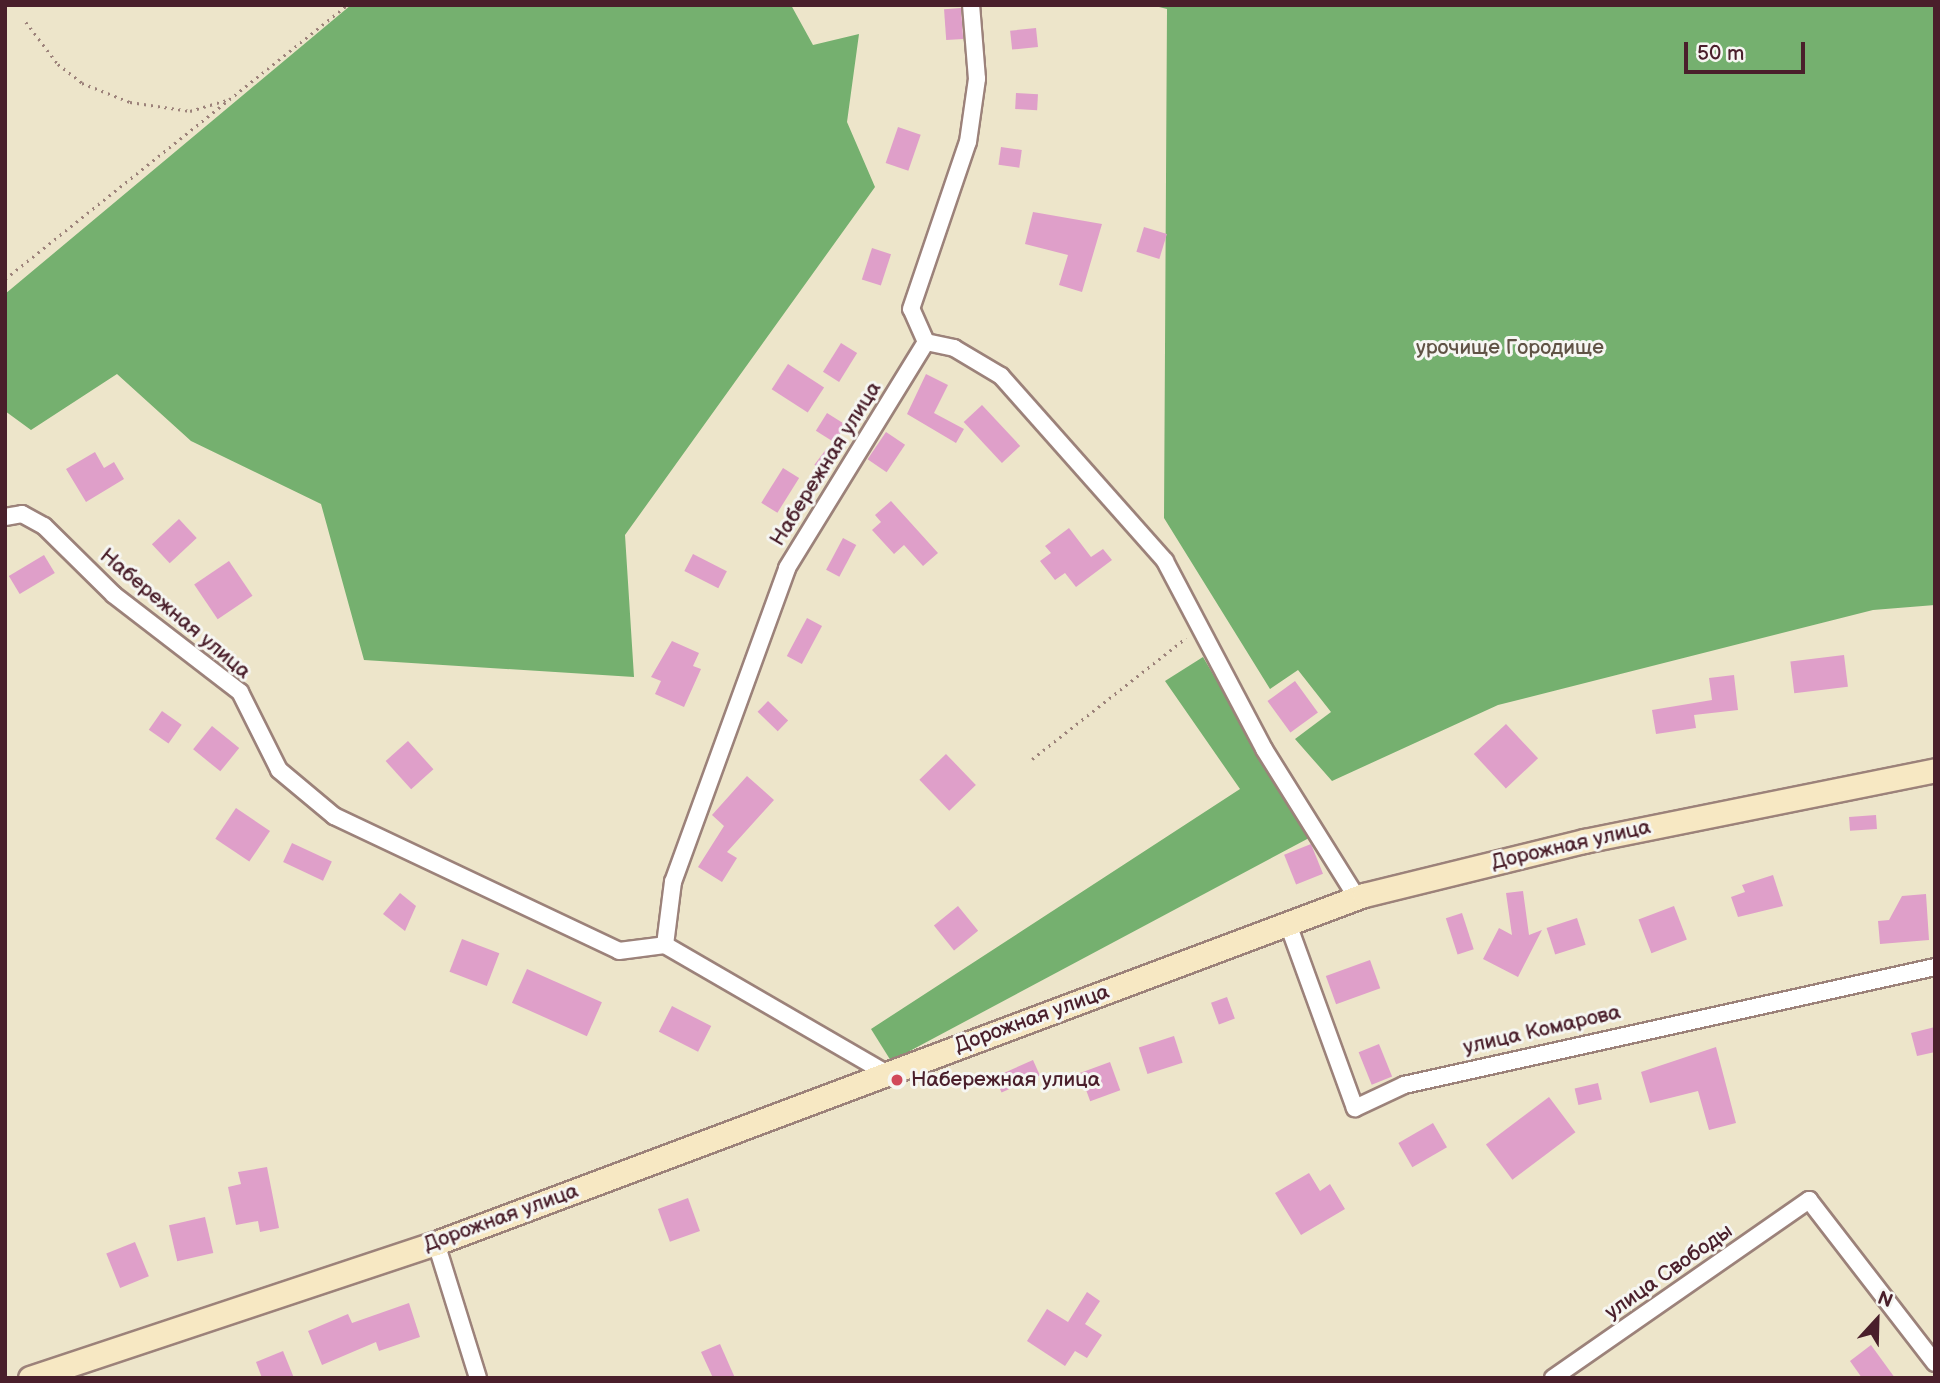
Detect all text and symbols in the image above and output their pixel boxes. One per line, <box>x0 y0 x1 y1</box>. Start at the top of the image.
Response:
scale bar <box>1688 28 1809 72</box>
text: 50 m <box>1697 41 1744 66</box>
park label: урочище Городище <box>1416 335 1604 361</box>
street label: Набережная улица <box>765 377 887 551</box>
street label: Набережная улица <box>94 544 256 684</box>
street label: Дорожная улица <box>1489 814 1653 876</box>
street label: Дорожная улица <box>951 979 1113 1059</box>
street label: улица Комарова <box>1461 1000 1623 1060</box>
place label: Набережная улица <box>911 1067 1100 1093</box>
marker: Набережная улица <box>889 1072 905 1088</box>
street label: Дорожная улица <box>420 1178 582 1258</box>
street label: улица Свободы <box>1600 1219 1738 1325</box>
north arrow <box>1842 1285 1912 1355</box>
text: N <box>1874 1287 1896 1313</box>

